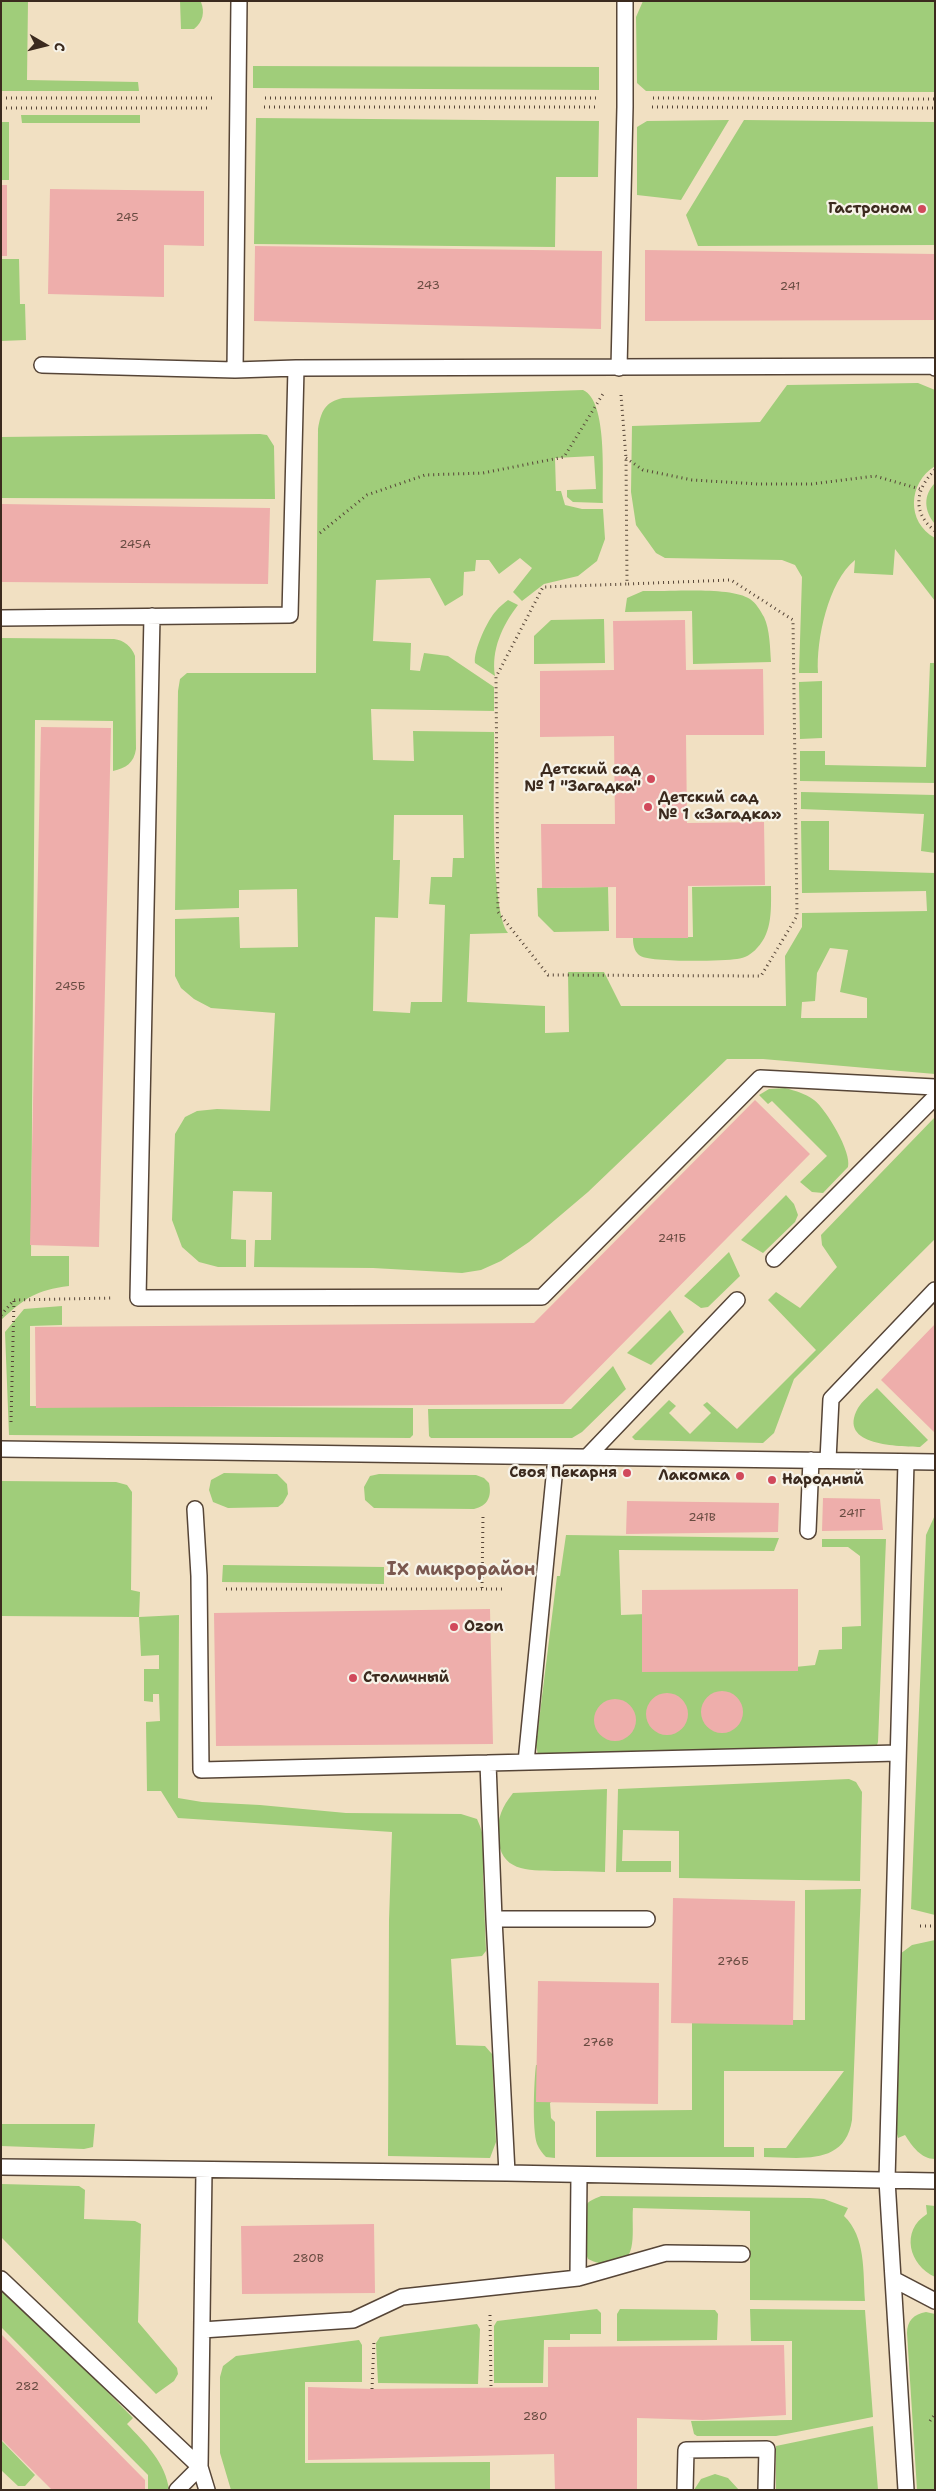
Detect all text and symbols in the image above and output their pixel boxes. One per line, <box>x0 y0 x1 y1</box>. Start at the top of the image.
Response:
north arrow <box>20 20 70 70</box>
text: С <box>50 42 69 53</box>
place label: Гастроном <box>828 200 912 218</box>
marker: Гастроном <box>916 203 928 215</box>
house number: 245 <box>115 211 139 225</box>
house number: 243 <box>416 279 440 293</box>
house number: 241 <box>780 280 800 294</box>
house number: 245А <box>119 538 151 552</box>
place label: Детский сад № 1 "Загадка" <box>524 761 641 796</box>
marker: Детский сад № 1 "Загадка" <box>645 773 657 785</box>
place label: Детский сад № 1 «Загадка» <box>658 789 781 824</box>
marker: Детский сад № 1 «Загадка» <box>642 801 654 813</box>
house number: 245Б <box>55 980 85 994</box>
house number: 241Б <box>658 1232 686 1246</box>
place label: Своя Пекарня <box>509 1464 617 1482</box>
marker: Своя Пекарня <box>621 1467 633 1479</box>
place label: Лакомка <box>658 1467 730 1485</box>
marker: Лакомка <box>734 1470 746 1482</box>
place label: Народный <box>782 1471 864 1489</box>
marker: Народный <box>766 1474 778 1486</box>
house number: 241Г <box>839 1507 865 1521</box>
house number: 241В <box>688 1511 716 1525</box>
district label: IX микрорайон <box>386 1559 536 1581</box>
place label: Ozon <box>464 1618 504 1636</box>
marker: Ozon <box>448 1621 460 1633</box>
place label: Столичный <box>363 1669 449 1687</box>
marker: Столичный <box>347 1672 359 1684</box>
house number: 276Б <box>717 1955 749 1969</box>
house number: 276В <box>583 2036 613 2050</box>
house number: 280В <box>292 2252 324 2266</box>
house number: 282 <box>15 2380 39 2394</box>
house number: 280 <box>523 2410 547 2424</box>

